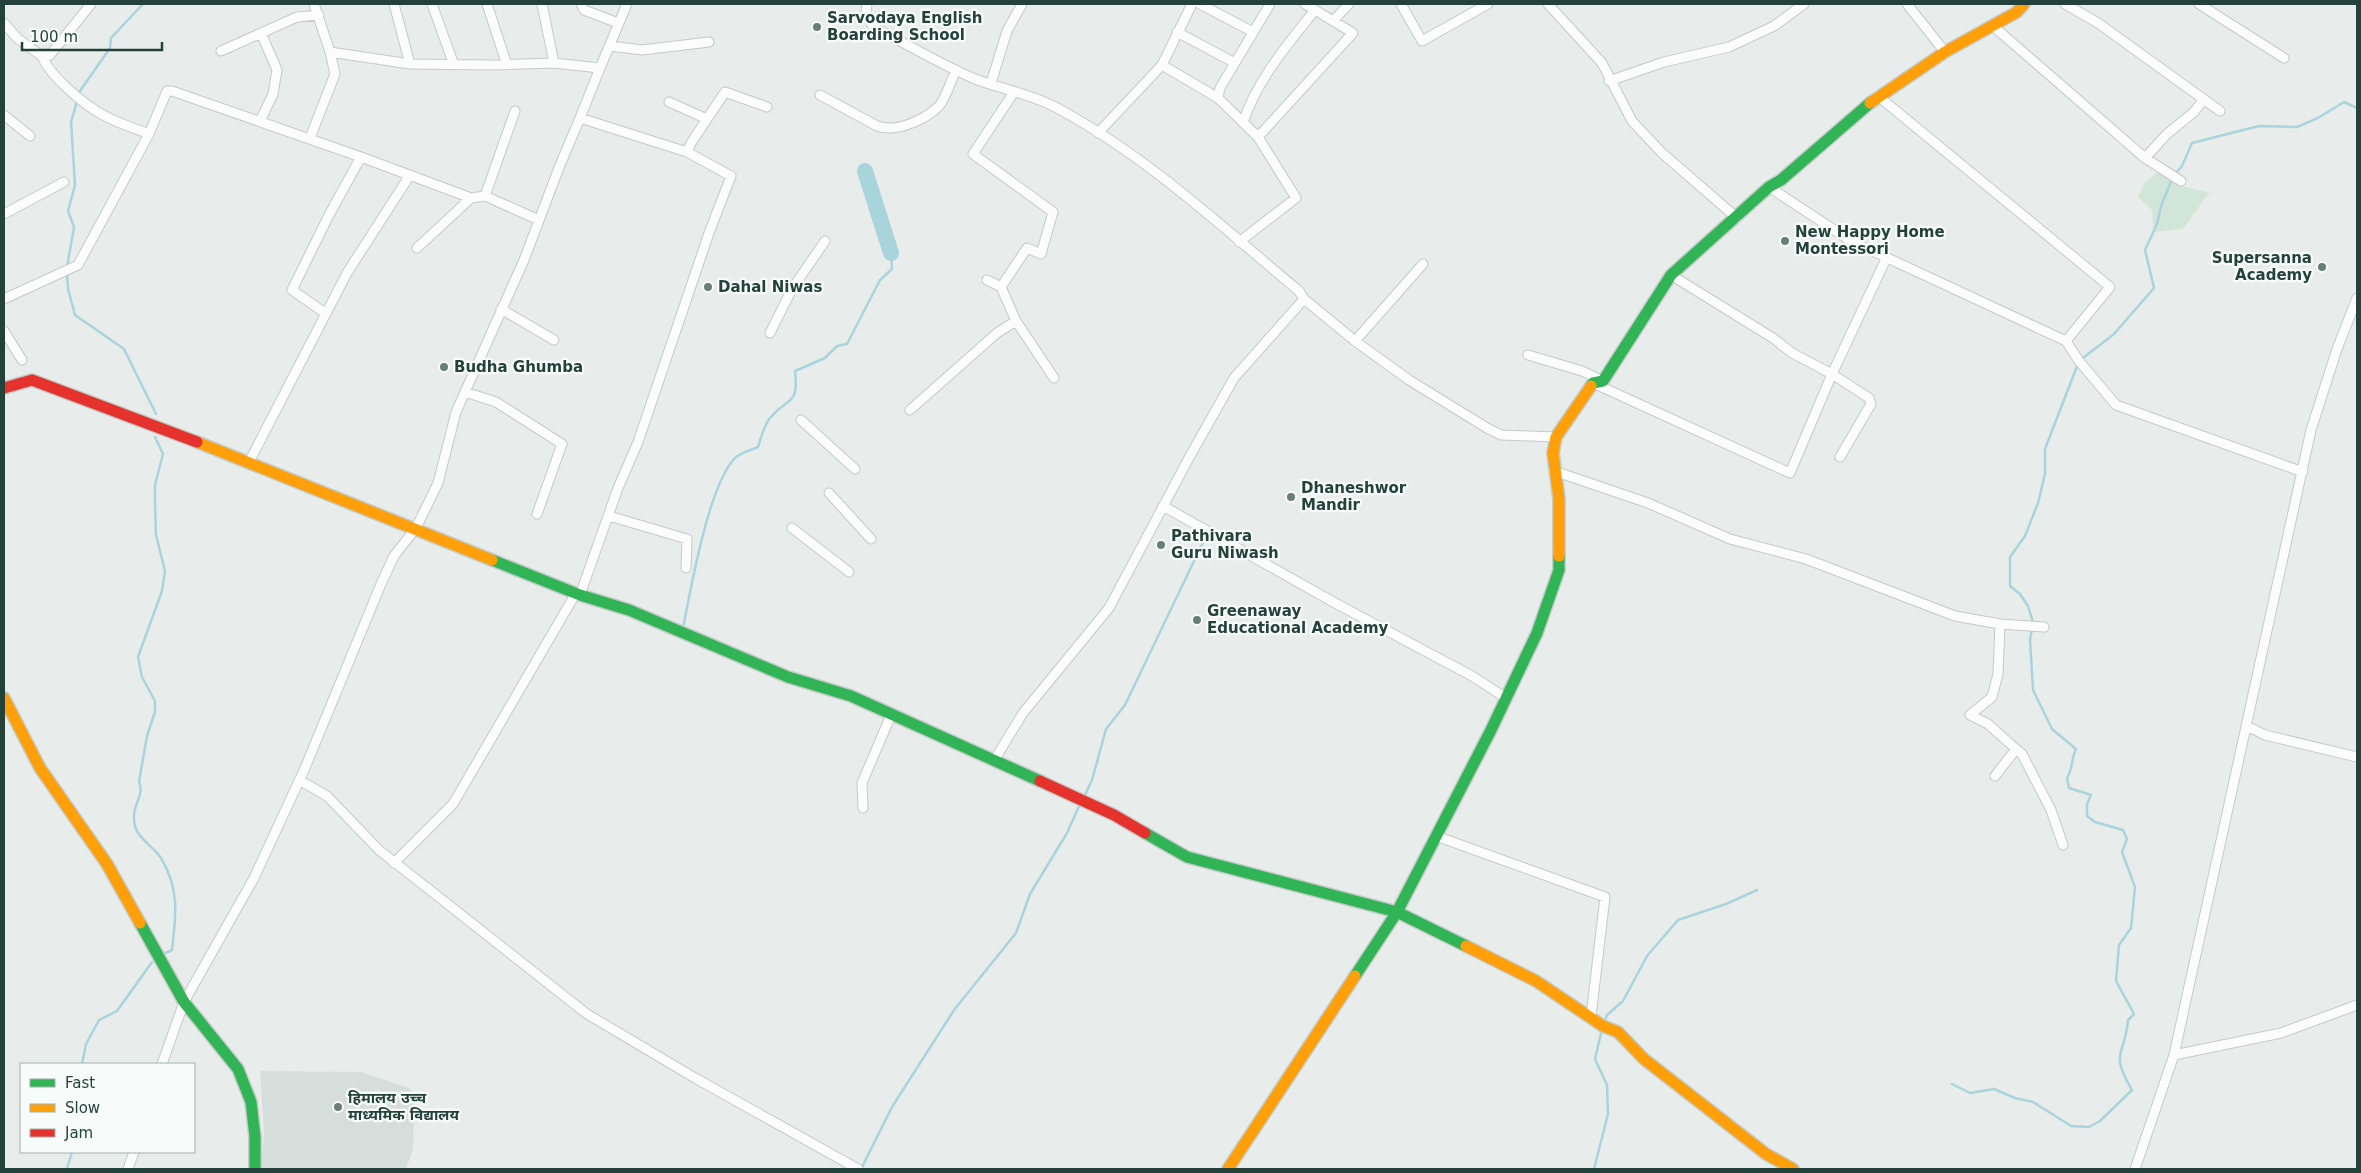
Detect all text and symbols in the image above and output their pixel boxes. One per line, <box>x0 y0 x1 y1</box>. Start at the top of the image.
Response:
place label: Sarvodaya English Boarding School <box>827 9 982 44</box>
scale bar <box>22 20 162 52</box>
marker: Sarvodaya English Boarding School <box>811 21 823 33</box>
text: 100 m <box>30 28 78 46</box>
place label: New Happy Home Montessori <box>1795 223 1945 258</box>
marker: New Happy Home Montessori <box>1779 235 1791 247</box>
place label: Supersanna Academy <box>2212 249 2312 284</box>
marker: Supersanna Academy <box>2316 261 2328 273</box>
place label: Dahal Niwas <box>718 278 822 296</box>
marker: Dahal Niwas <box>702 281 714 293</box>
place label: Budha Ghumba <box>454 358 583 376</box>
marker: Budha Ghumba <box>438 361 450 373</box>
place label: Dhaneshwor Mandir <box>1301 479 1407 514</box>
marker: Dhaneshwor Mandir <box>1285 491 1297 503</box>
place label: Pathivara Guru Niwash <box>1171 527 1279 562</box>
marker: Pathivara Guru Niwash <box>1155 539 1167 551</box>
place label: Greenaway Educational Academy <box>1207 602 1389 637</box>
marker: Greenaway Educational Academy <box>1191 614 1203 626</box>
legend <box>20 1063 195 1153</box>
text: Fast <box>65 1074 95 1092</box>
place label: हिमालय उच्च माध्यमिक विद्यालय <box>348 1089 459 1124</box>
text: Slow <box>65 1099 100 1117</box>
marker: हिमालय उच्च माध्यमिक विद्यालय <box>332 1101 344 1113</box>
text: Jam <box>64 1124 93 1142</box>

